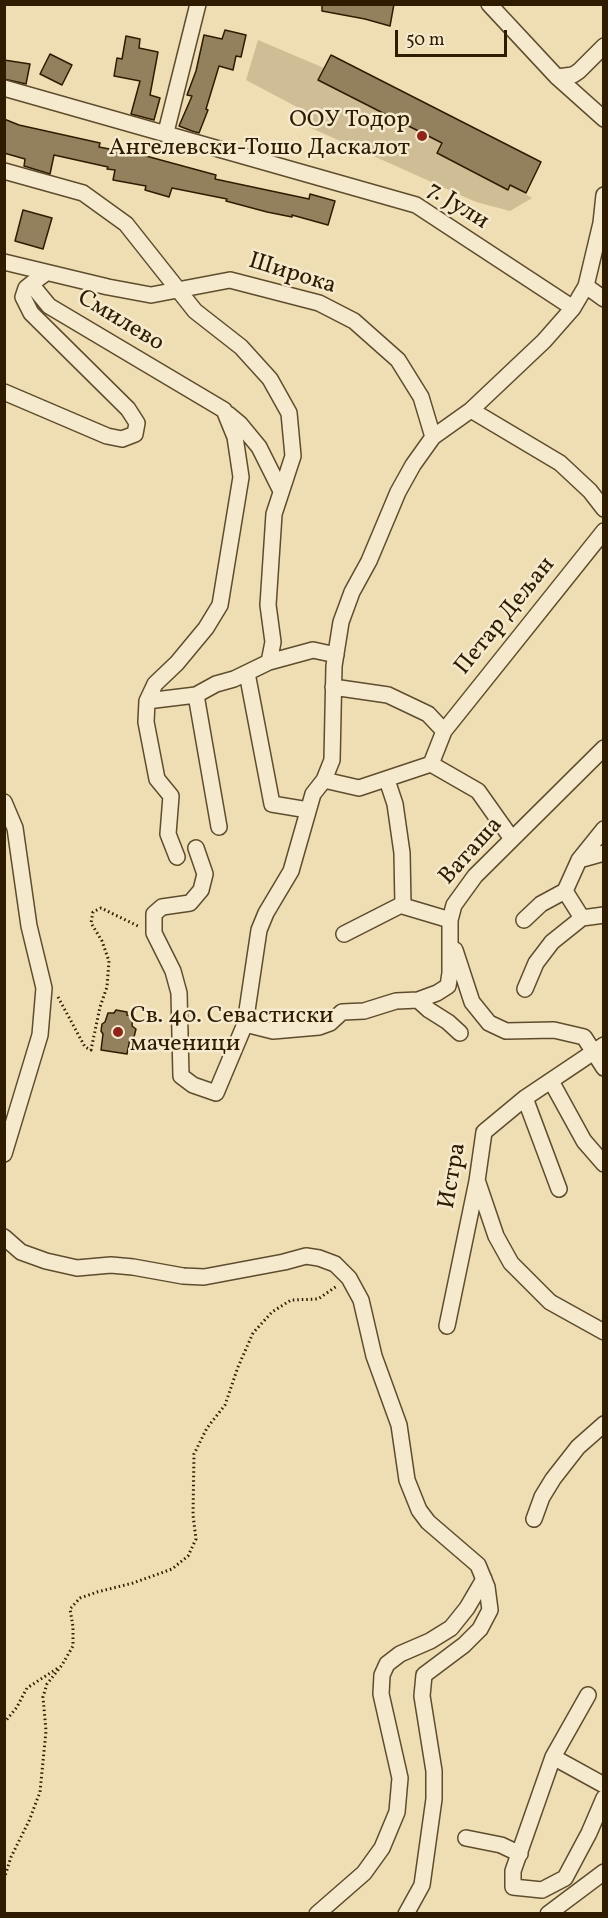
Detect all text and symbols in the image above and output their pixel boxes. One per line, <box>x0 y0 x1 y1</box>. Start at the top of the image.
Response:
scale bar <box>398 18 510 56</box>
text: 50 m <box>406 28 445 53</box>
place label: ООУ Тодор Ангелевски-Тошо Даскалот <box>109 108 410 164</box>
marker: ООУ Тодор Ангелевски-Тошо Даскалот <box>415 129 429 143</box>
street label: 7. Јули <box>421 177 493 237</box>
street label: Широка <box>245 248 339 302</box>
street label: Смилево <box>71 285 169 359</box>
street label: Петар Дељан <box>450 552 562 682</box>
street label: Ваташа <box>434 812 510 892</box>
place label: Св. 40. Севастиски маченици <box>130 1004 334 1060</box>
marker: Св. 40. Севастиски маченици <box>111 1025 125 1039</box>
street label: Истра <box>434 1141 474 1211</box>

